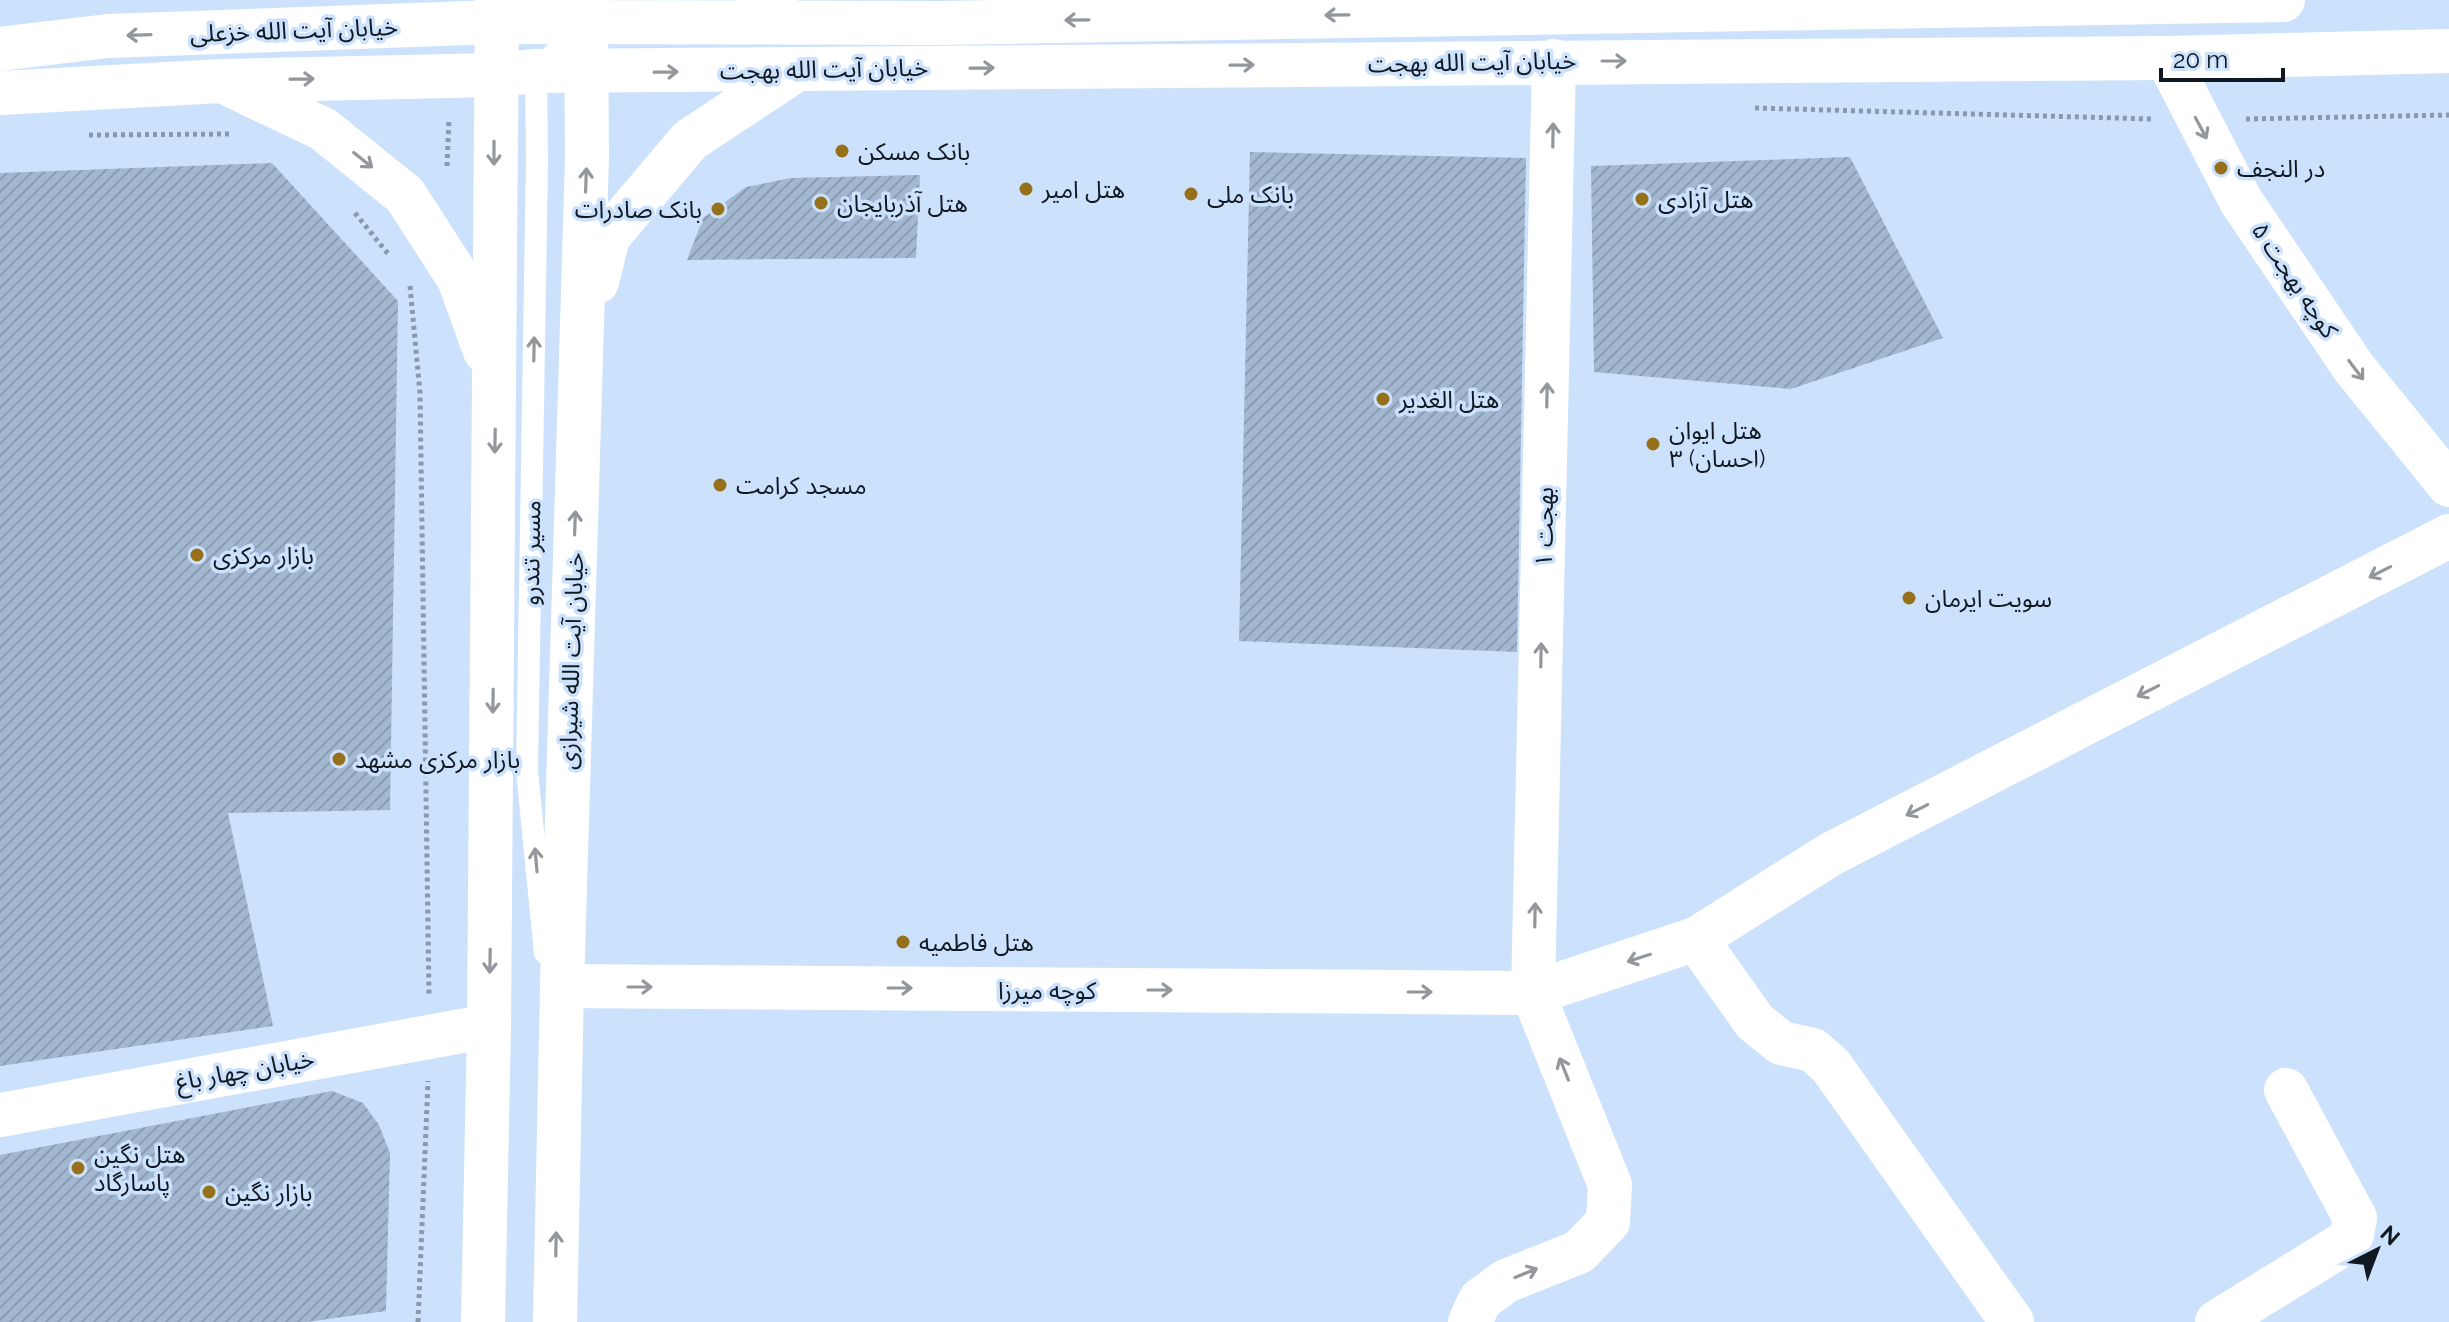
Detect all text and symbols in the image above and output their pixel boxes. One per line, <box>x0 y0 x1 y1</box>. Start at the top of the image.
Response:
one-way arrow <box>1324 7 1351 23</box>
street label: خیابان آیت الله خزعلی <box>189 12 399 48</box>
one-way arrow <box>1064 12 1091 28</box>
one-way arrow <box>126 28 153 43</box>
scale bar <box>2161 32 2283 82</box>
text: 20 m <box>2173 45 2228 74</box>
street label: خیابان آیت الله بهجت <box>1368 46 1576 78</box>
street label: خیابان آیت الله بهجت <box>720 53 928 85</box>
one-way arrow <box>1600 53 1627 69</box>
one-way arrow <box>1228 57 1255 73</box>
one-way arrow <box>968 60 995 75</box>
one-way arrow <box>652 64 679 80</box>
one-way arrow <box>288 72 315 87</box>
one-way arrow <box>2194 116 2210 139</box>
one-way arrow <box>1545 122 1560 149</box>
place label: بانک مسکن <box>858 137 970 166</box>
one-way arrow <box>487 139 502 166</box>
marker: بانک مسکن <box>833 142 851 160</box>
one-way arrow <box>352 152 373 169</box>
place label: در النجف <box>2237 154 2325 183</box>
marker: در النجف <box>2212 159 2230 177</box>
one-way arrow <box>578 167 593 194</box>
place label: هتل امیر <box>1041 175 1125 204</box>
marker: هتل امیر <box>1017 180 1035 198</box>
place label: بانک ملی <box>1207 180 1294 209</box>
marker: بانک ملی <box>1182 185 1200 203</box>
place label: هتل آزادی <box>1658 185 1754 214</box>
place label: هتل آذربایجان <box>837 189 968 218</box>
marker: هتل آزادی <box>1633 190 1651 208</box>
marker: هتل آذربایجان <box>812 194 830 212</box>
place label: بانک صادرات <box>575 195 702 224</box>
marker: بانک صادرات <box>709 200 727 218</box>
street label: کوچه بهجت ۵ <box>2245 217 2345 345</box>
one-way arrow <box>526 336 542 363</box>
one-way arrow <box>2348 359 2365 380</box>
one-way arrow <box>1539 382 1554 409</box>
place label: هتل الغدیر <box>1398 385 1499 414</box>
marker: هتل الغدیر <box>1374 390 1392 408</box>
place label: هتل ایوان ۳ (احسان) <box>1669 416 1765 473</box>
one-way arrow <box>488 427 503 454</box>
marker: هتل ایوان ۳ (احسان) <box>1644 435 1662 453</box>
place label: مسجد کرامت <box>736 471 867 500</box>
marker: مسجد کرامت <box>711 476 729 494</box>
street label: بهجت ۱ <box>1529 487 1559 567</box>
street label: مسیر تندرو <box>516 500 546 606</box>
one-way arrow <box>568 510 583 537</box>
place label: بازار مرکزی <box>213 541 314 570</box>
marker: بازار مرکزی <box>188 546 206 564</box>
street label: خیابان آیت الله شیرازی <box>553 552 589 770</box>
one-way arrow <box>2368 565 2392 580</box>
place label: سویت ایرمان <box>1925 584 2052 613</box>
marker: سویت ایرمان <box>1900 589 1918 607</box>
one-way arrow <box>1533 642 1549 669</box>
one-way arrow <box>2137 684 2161 699</box>
one-way arrow <box>485 687 501 714</box>
place label: بازار مرکزی مشهد <box>355 745 520 774</box>
marker: بازار مرکزی مشهد <box>330 750 348 768</box>
one-way arrow <box>1906 803 1930 818</box>
one-way arrow <box>528 847 543 874</box>
one-way arrow <box>1527 902 1543 929</box>
place label: هتل فاطمیه <box>919 928 1034 957</box>
marker: هتل فاطمیه <box>894 933 912 951</box>
one-way arrow <box>482 947 498 974</box>
one-way arrow <box>1627 951 1652 966</box>
street label: کوچه میرزا <box>998 976 1097 1006</box>
one-way arrow <box>626 979 653 994</box>
one-way arrow <box>886 981 913 996</box>
one-way arrow <box>1146 982 1173 998</box>
one-way arrow <box>1406 984 1433 1000</box>
street label: خیابان چهار باغ <box>174 1044 317 1099</box>
one-way arrow <box>1556 1057 1570 1082</box>
place label: هتل نگین پاسارگاد <box>94 1140 186 1198</box>
marker: هتل نگین پاسارگاد <box>69 1159 87 1177</box>
place label: بازار نگین <box>225 1178 312 1207</box>
marker: بازار نگین <box>200 1183 218 1201</box>
north arrow <box>2337 1210 2417 1290</box>
text: N <box>2375 1220 2405 1250</box>
one-way arrow <box>549 1231 564 1258</box>
one-way arrow <box>1513 1265 1538 1279</box>

